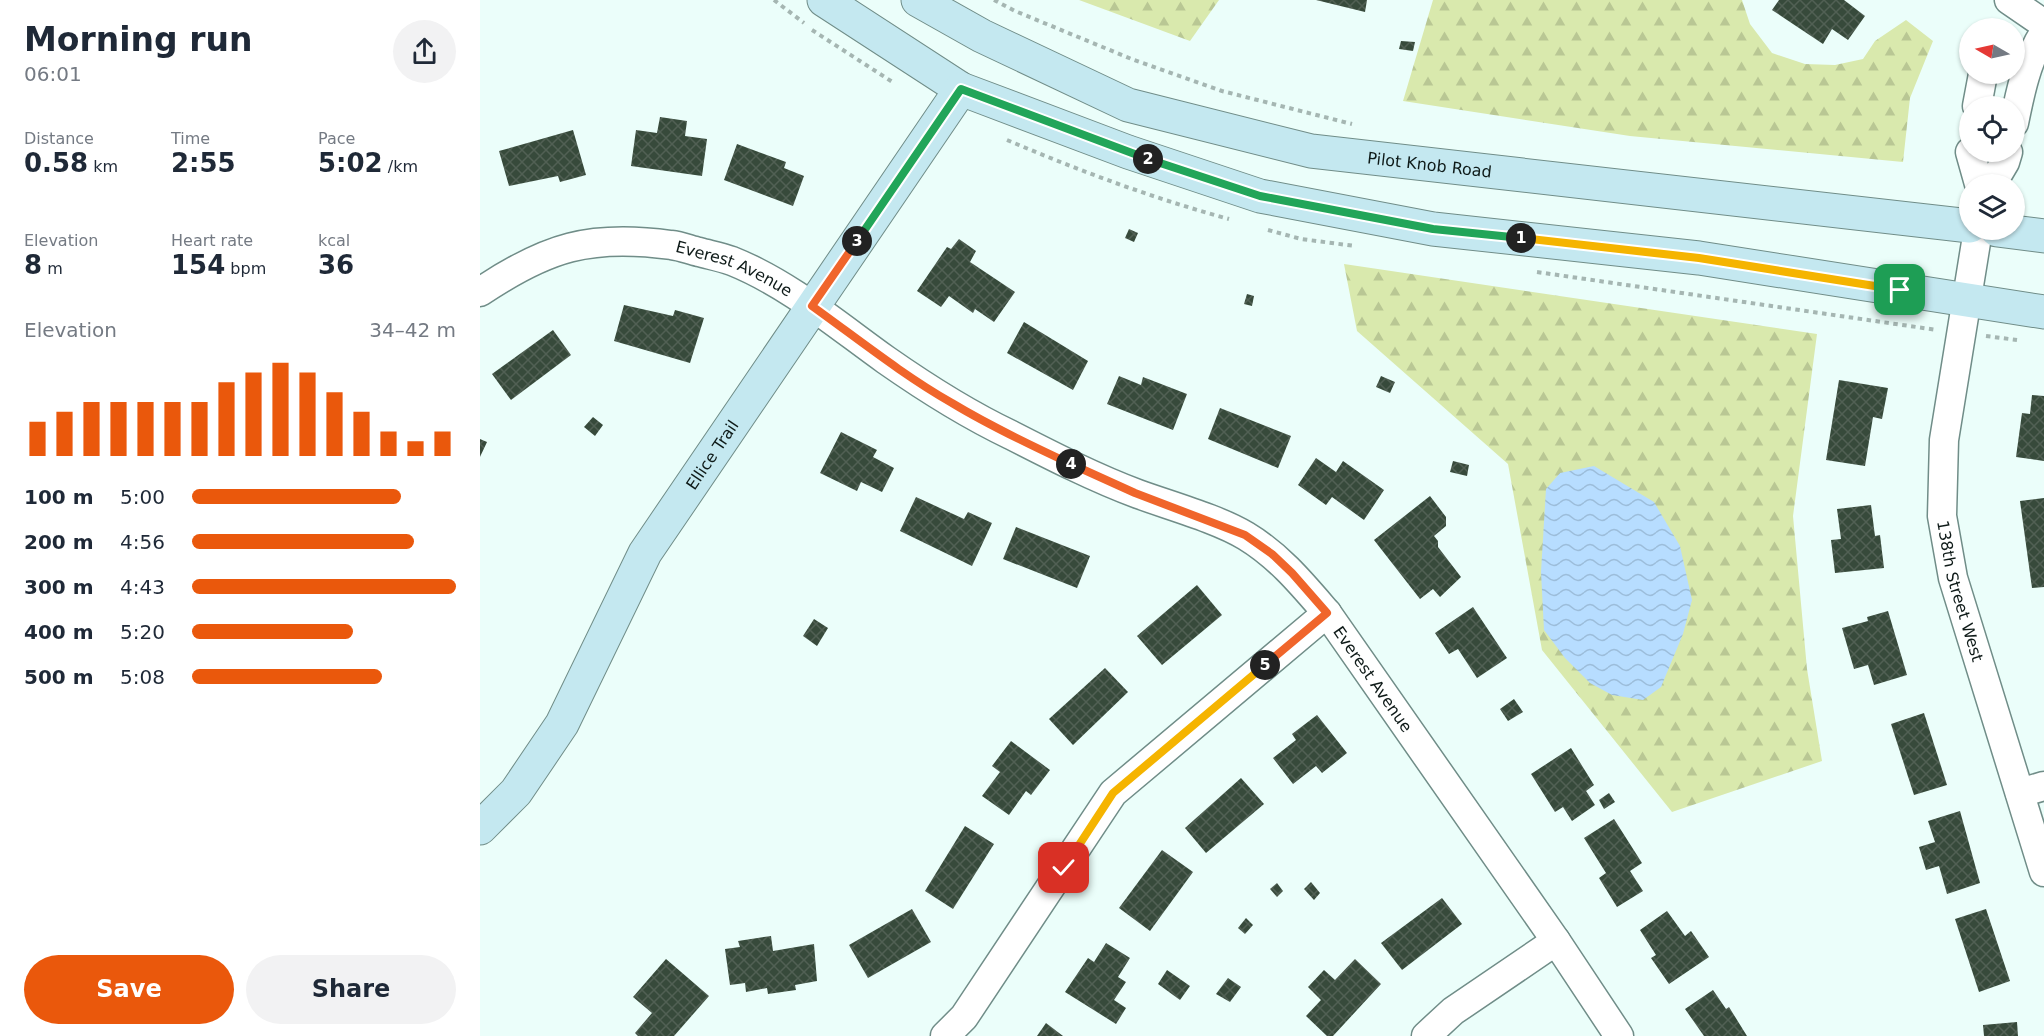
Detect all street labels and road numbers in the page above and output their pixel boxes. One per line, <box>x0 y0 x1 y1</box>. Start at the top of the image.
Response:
street label: Pilot Knob Road <box>1366 148 1493 182</box>
street label: Everest Avenue <box>674 237 796 300</box>
street label: Ellice Trail <box>682 417 743 493</box>
street label: 138th Street West <box>1933 519 1987 664</box>
street label: Everest Avenue <box>1329 623 1416 736</box>

